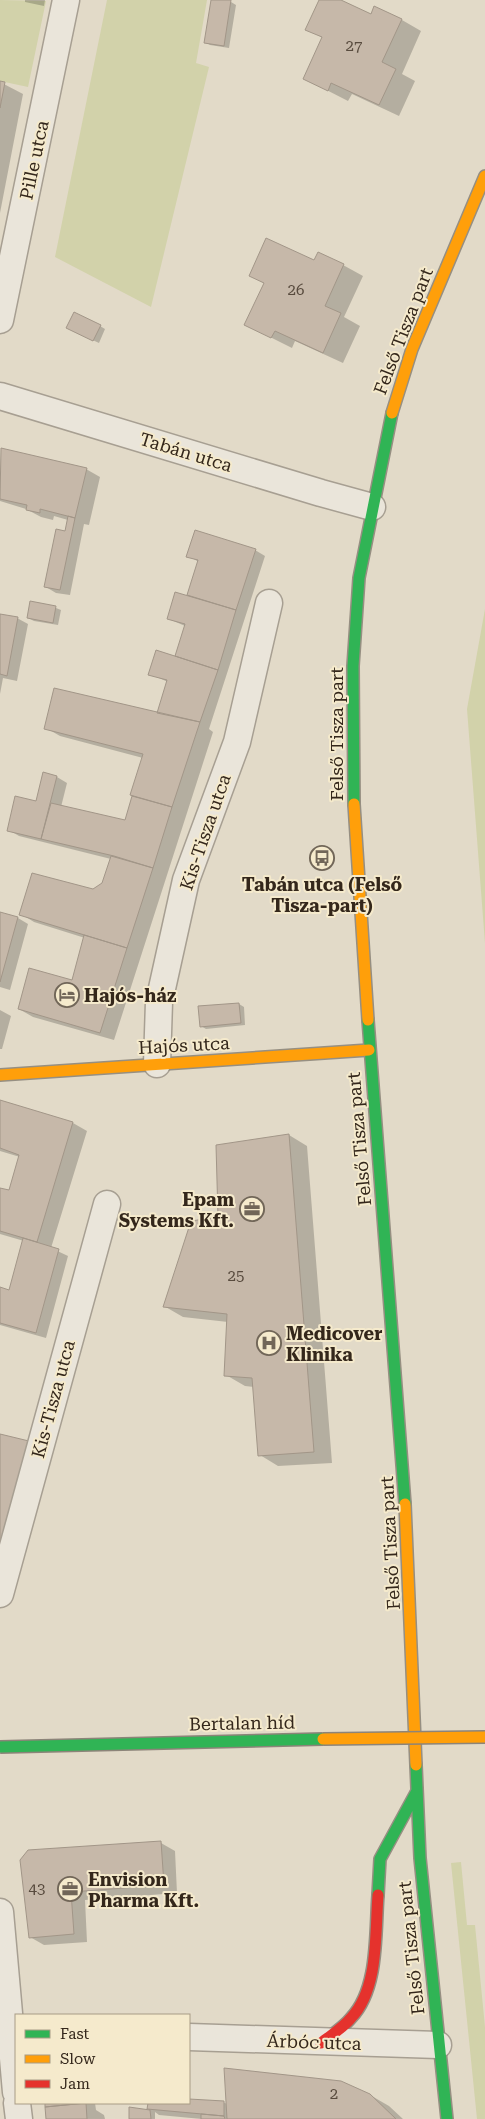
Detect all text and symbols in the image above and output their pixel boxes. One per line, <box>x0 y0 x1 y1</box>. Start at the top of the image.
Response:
house number: 27 <box>346 37 362 55</box>
street label: Pille utca <box>15 118 53 202</box>
street label: Felső Tisza part <box>369 264 437 397</box>
house number: 26 <box>288 281 304 299</box>
street label: Tabán utca <box>137 428 235 476</box>
street label: Felső Tisza part <box>326 667 347 801</box>
street label: Kis-Tisza utca <box>175 771 235 893</box>
bus stop icon: Tabán utca (Felső Tisza-part) <box>309 845 335 871</box>
place label: Tabán utca (Felső Tisza-part) <box>242 874 403 916</box>
hotel icon: Hajós-ház <box>54 982 80 1008</box>
place label: Hajós-ház <box>84 985 176 1006</box>
street label: Hajós utca <box>138 1032 231 1058</box>
street label: Felső Tisza part <box>343 1071 375 1207</box>
place label: Epam Systems Kft. <box>119 1189 235 1231</box>
office icon: Epam Systems Kft. <box>239 1196 265 1222</box>
house number: 25 <box>228 1267 244 1285</box>
place label: Medicover Klinika <box>286 1323 382 1365</box>
hospital icon: Medicover Klinika <box>256 1330 282 1356</box>
street label: Kis-Tisza utca <box>27 1337 79 1460</box>
street label: Felső Tisza part <box>376 1475 404 1610</box>
street label: Bertalan híd <box>189 1712 296 1734</box>
place label: Envision Pharma Kft. <box>88 1869 199 1911</box>
office icon: Envision Pharma Kft. <box>57 1876 83 1902</box>
house number: 43 <box>29 1880 45 1898</box>
street label: Felső Tisza part <box>394 1880 428 2016</box>
legend <box>15 2014 190 2104</box>
text: Fast <box>60 2025 90 2043</box>
street label: Árbóc utca <box>266 2030 362 2054</box>
text: Slow <box>60 2050 96 2068</box>
text: Jam <box>60 2075 90 2093</box>
house number: 2 <box>330 2085 338 2103</box>

